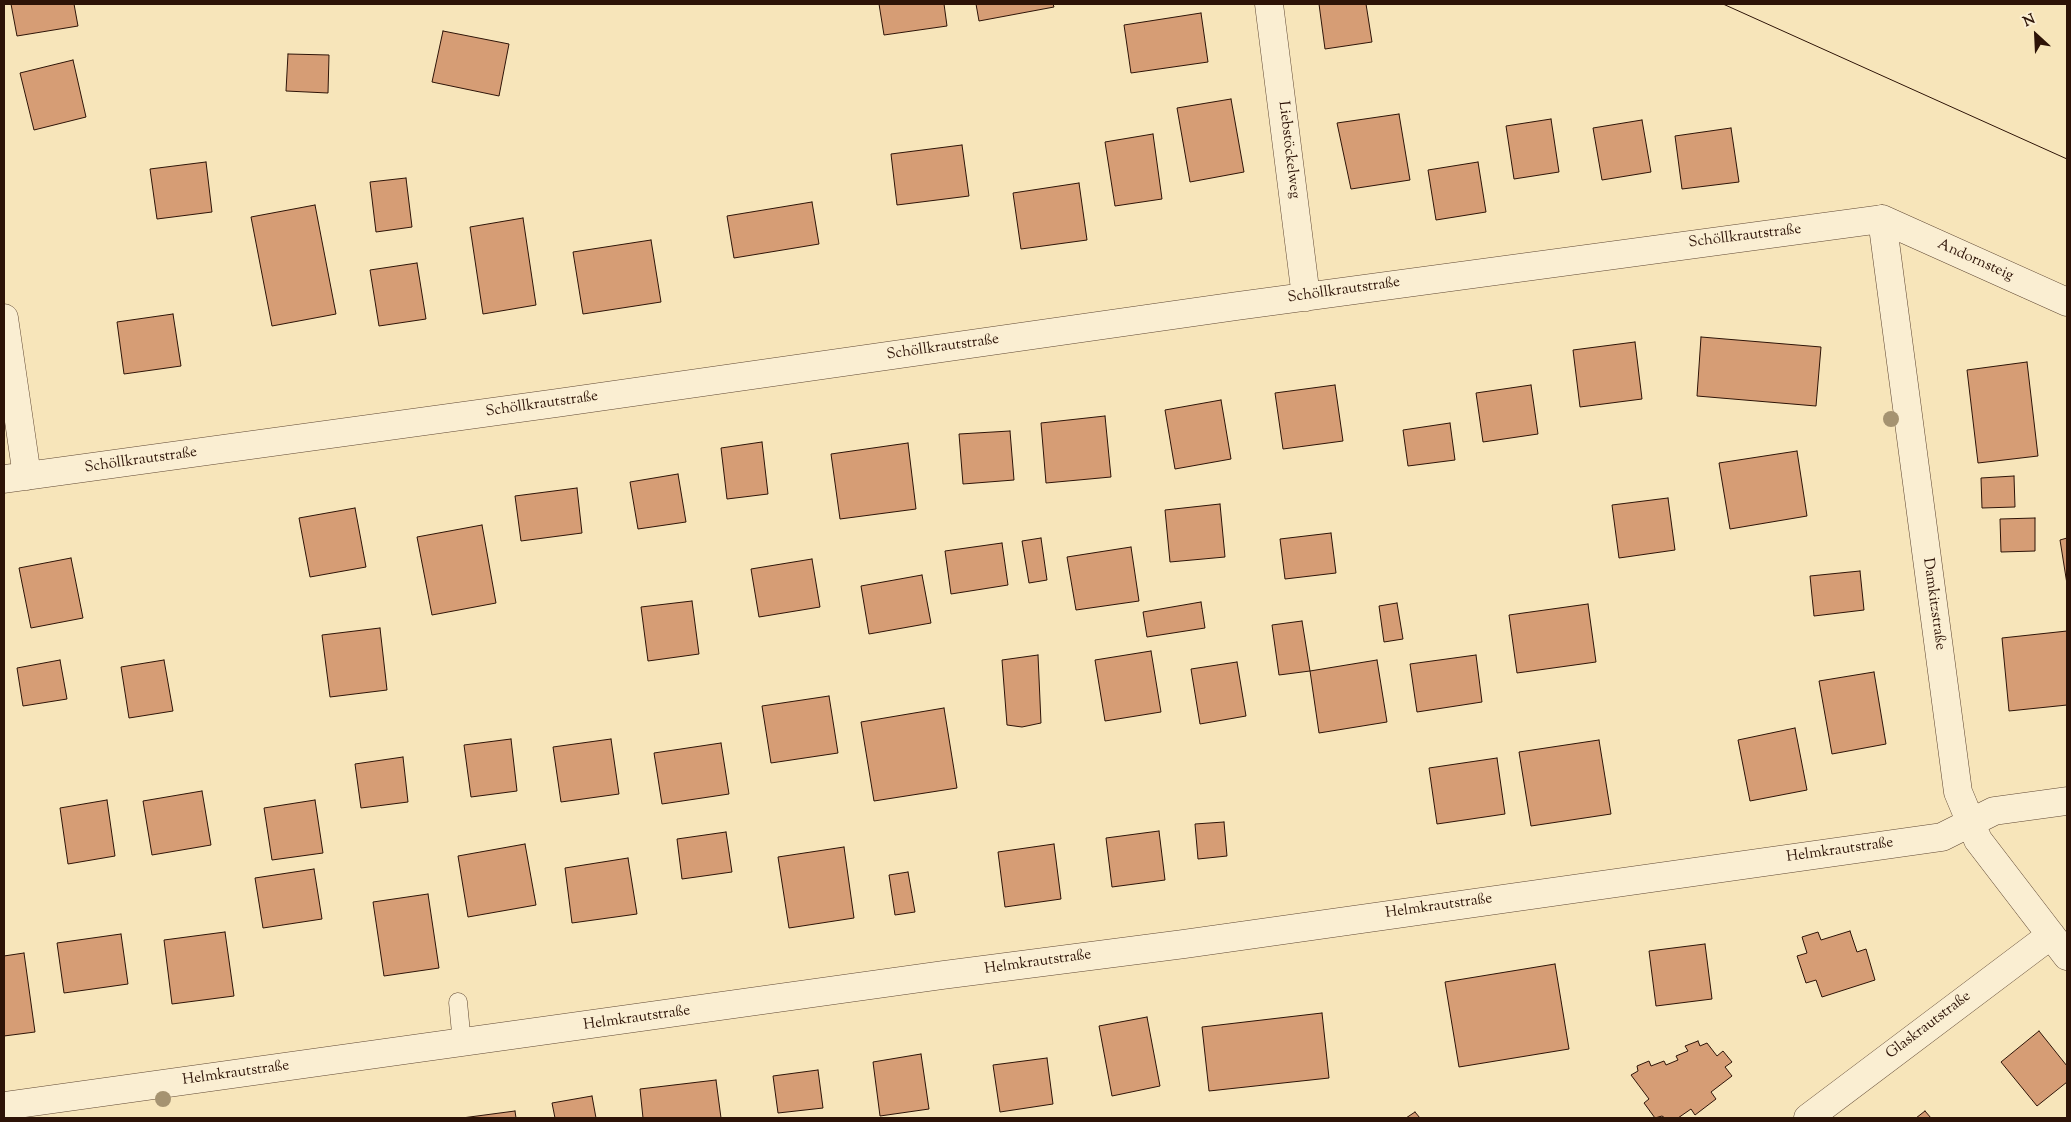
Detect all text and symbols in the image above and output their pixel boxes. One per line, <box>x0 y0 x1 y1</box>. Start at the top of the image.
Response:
north arrow <box>2011 10 2061 60</box>
text: N <box>2020 10 2039 33</box>
street label: Liebstöckelweg <box>1273 100 1303 200</box>
street label: Schöllkrautstraße <box>1688 221 1802 253</box>
street label: Andornsteig <box>1934 236 2016 286</box>
street label: Schöllkrautstraße <box>1287 274 1401 308</box>
street label: Schöllkrautstraße <box>886 331 1000 365</box>
street label: Schöllkrautstraße <box>485 388 599 422</box>
street label: Schöllkrautstraße <box>84 444 198 478</box>
street label: Damkitzstraße <box>1918 557 1948 651</box>
street label: Helmkrautstraße <box>1785 835 1895 867</box>
street label: Helmkrautstraße <box>1384 891 1494 923</box>
street label: Helmkrautstraße <box>983 947 1093 979</box>
street label: Glaskrautstraße <box>1883 988 1975 1064</box>
street label: Helmkrautstraße <box>582 1003 692 1035</box>
street label: Helmkrautstraße <box>181 1058 291 1090</box>

